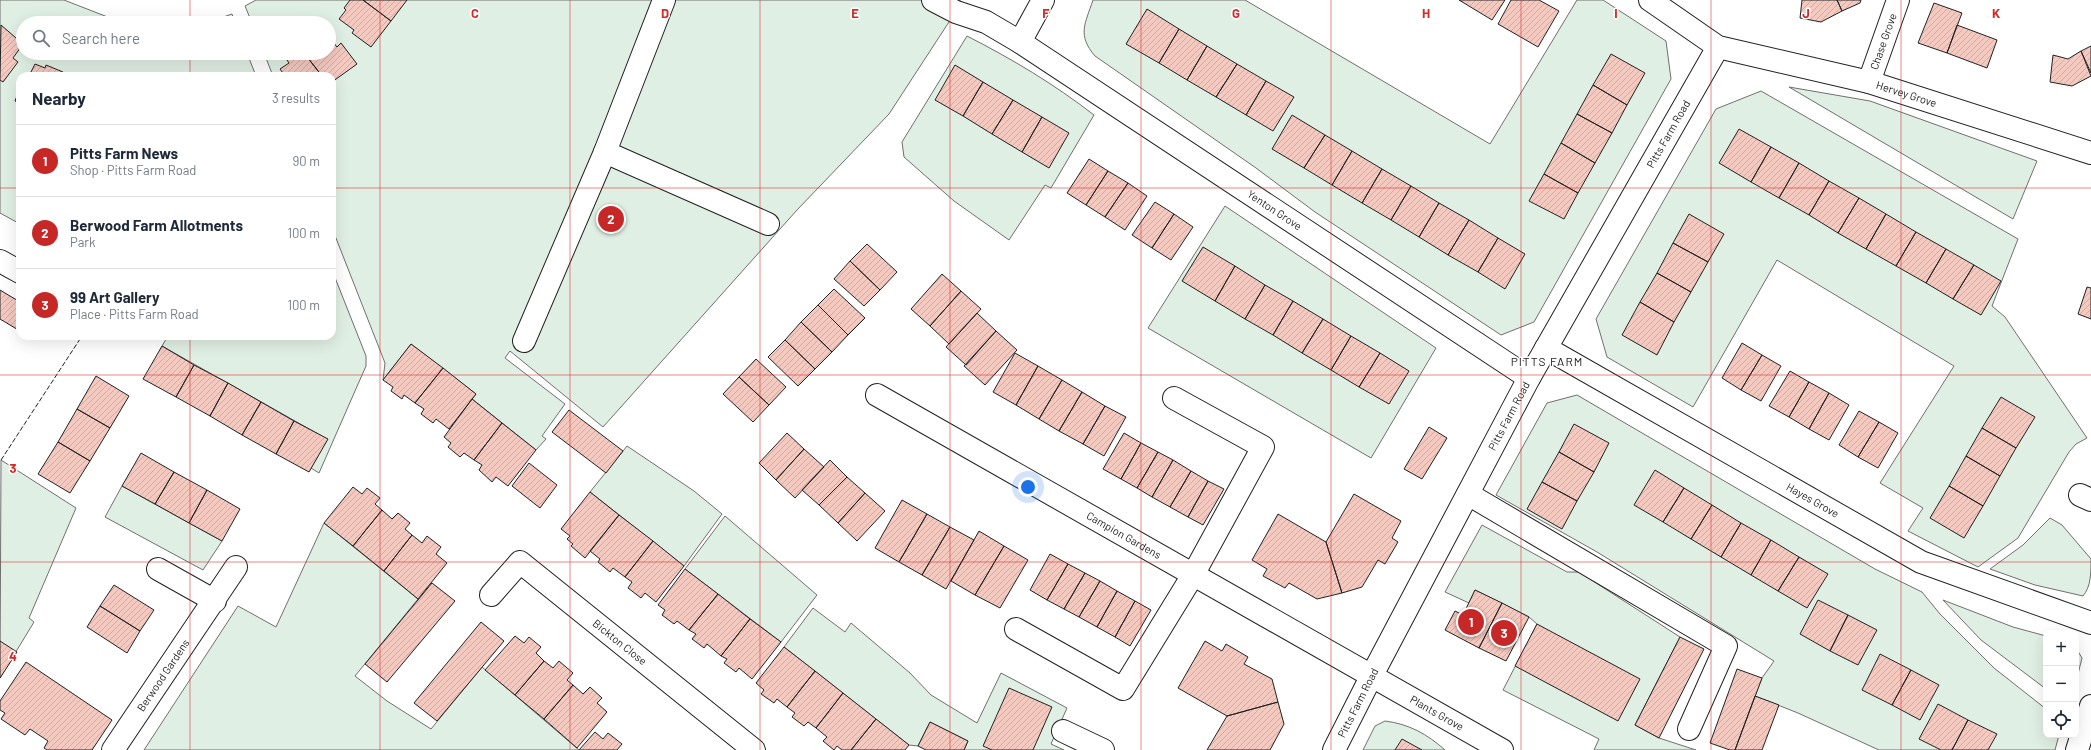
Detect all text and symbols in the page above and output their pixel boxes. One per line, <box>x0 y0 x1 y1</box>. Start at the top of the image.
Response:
text: C <box>471 5 479 21</box>
text: D <box>661 5 669 21</box>
text: E <box>851 5 859 21</box>
text: F <box>1042 5 1050 21</box>
text: G <box>1232 5 1240 21</box>
text: H <box>1422 5 1430 21</box>
text: I <box>1614 5 1618 21</box>
text: J <box>1802 5 1810 21</box>
text: K <box>1992 5 2000 21</box>
street label: Chase Grove <box>1867 11 1899 71</box>
search box <box>16 16 336 60</box>
icon: search <box>30 27 52 49</box>
text: Search here <box>62 29 140 47</box>
street label: Hervey Grove <box>1875 78 1939 109</box>
text: Nearby <box>32 88 86 108</box>
text: 3 results <box>272 90 320 106</box>
street label: Pitts Farm Road <box>1643 97 1692 170</box>
text: Pitts Farm News <box>70 144 178 162</box>
text: 1 <box>43 153 47 169</box>
text: 90 m <box>293 153 320 169</box>
text: Shop · Pitts Farm Road <box>70 162 196 178</box>
street label: Yenton Grove <box>1245 187 1305 232</box>
pin: 2 <box>598 204 624 234</box>
text: Berwood Farm Allotments <box>70 216 243 234</box>
text: 2 <box>41 225 49 241</box>
text: 100 m <box>287 225 320 241</box>
text: Park <box>70 234 96 250</box>
text: 99 Art Gallery <box>70 288 160 306</box>
text: 3 <box>41 297 49 313</box>
text: 100 m <box>287 297 320 313</box>
text: Place · Pitts Farm Road <box>70 306 199 322</box>
district label: PITTS FARM <box>1511 354 1583 368</box>
street label: Pitts Farm Road <box>1485 379 1532 452</box>
text: 3 <box>9 460 17 476</box>
your location <box>1018 477 1038 497</box>
street label: Hayes Grove <box>1784 480 1842 520</box>
street label: Campion Gardens <box>1085 508 1164 561</box>
pin: 1 <box>1458 607 1484 637</box>
street label: Bickton Close <box>591 616 650 667</box>
pin: 3 <box>1491 618 1517 648</box>
map controls <box>2043 630 2079 738</box>
button: + <box>2043 630 2079 666</box>
street label: Berwood Gardens <box>134 636 192 714</box>
text: 4 <box>9 648 17 664</box>
street label: Pitts Farm Road <box>1335 666 1381 739</box>
button: − <box>2043 666 2079 702</box>
street label: Plants Grove <box>1408 692 1466 733</box>
button: locate <box>2043 702 2079 738</box>

